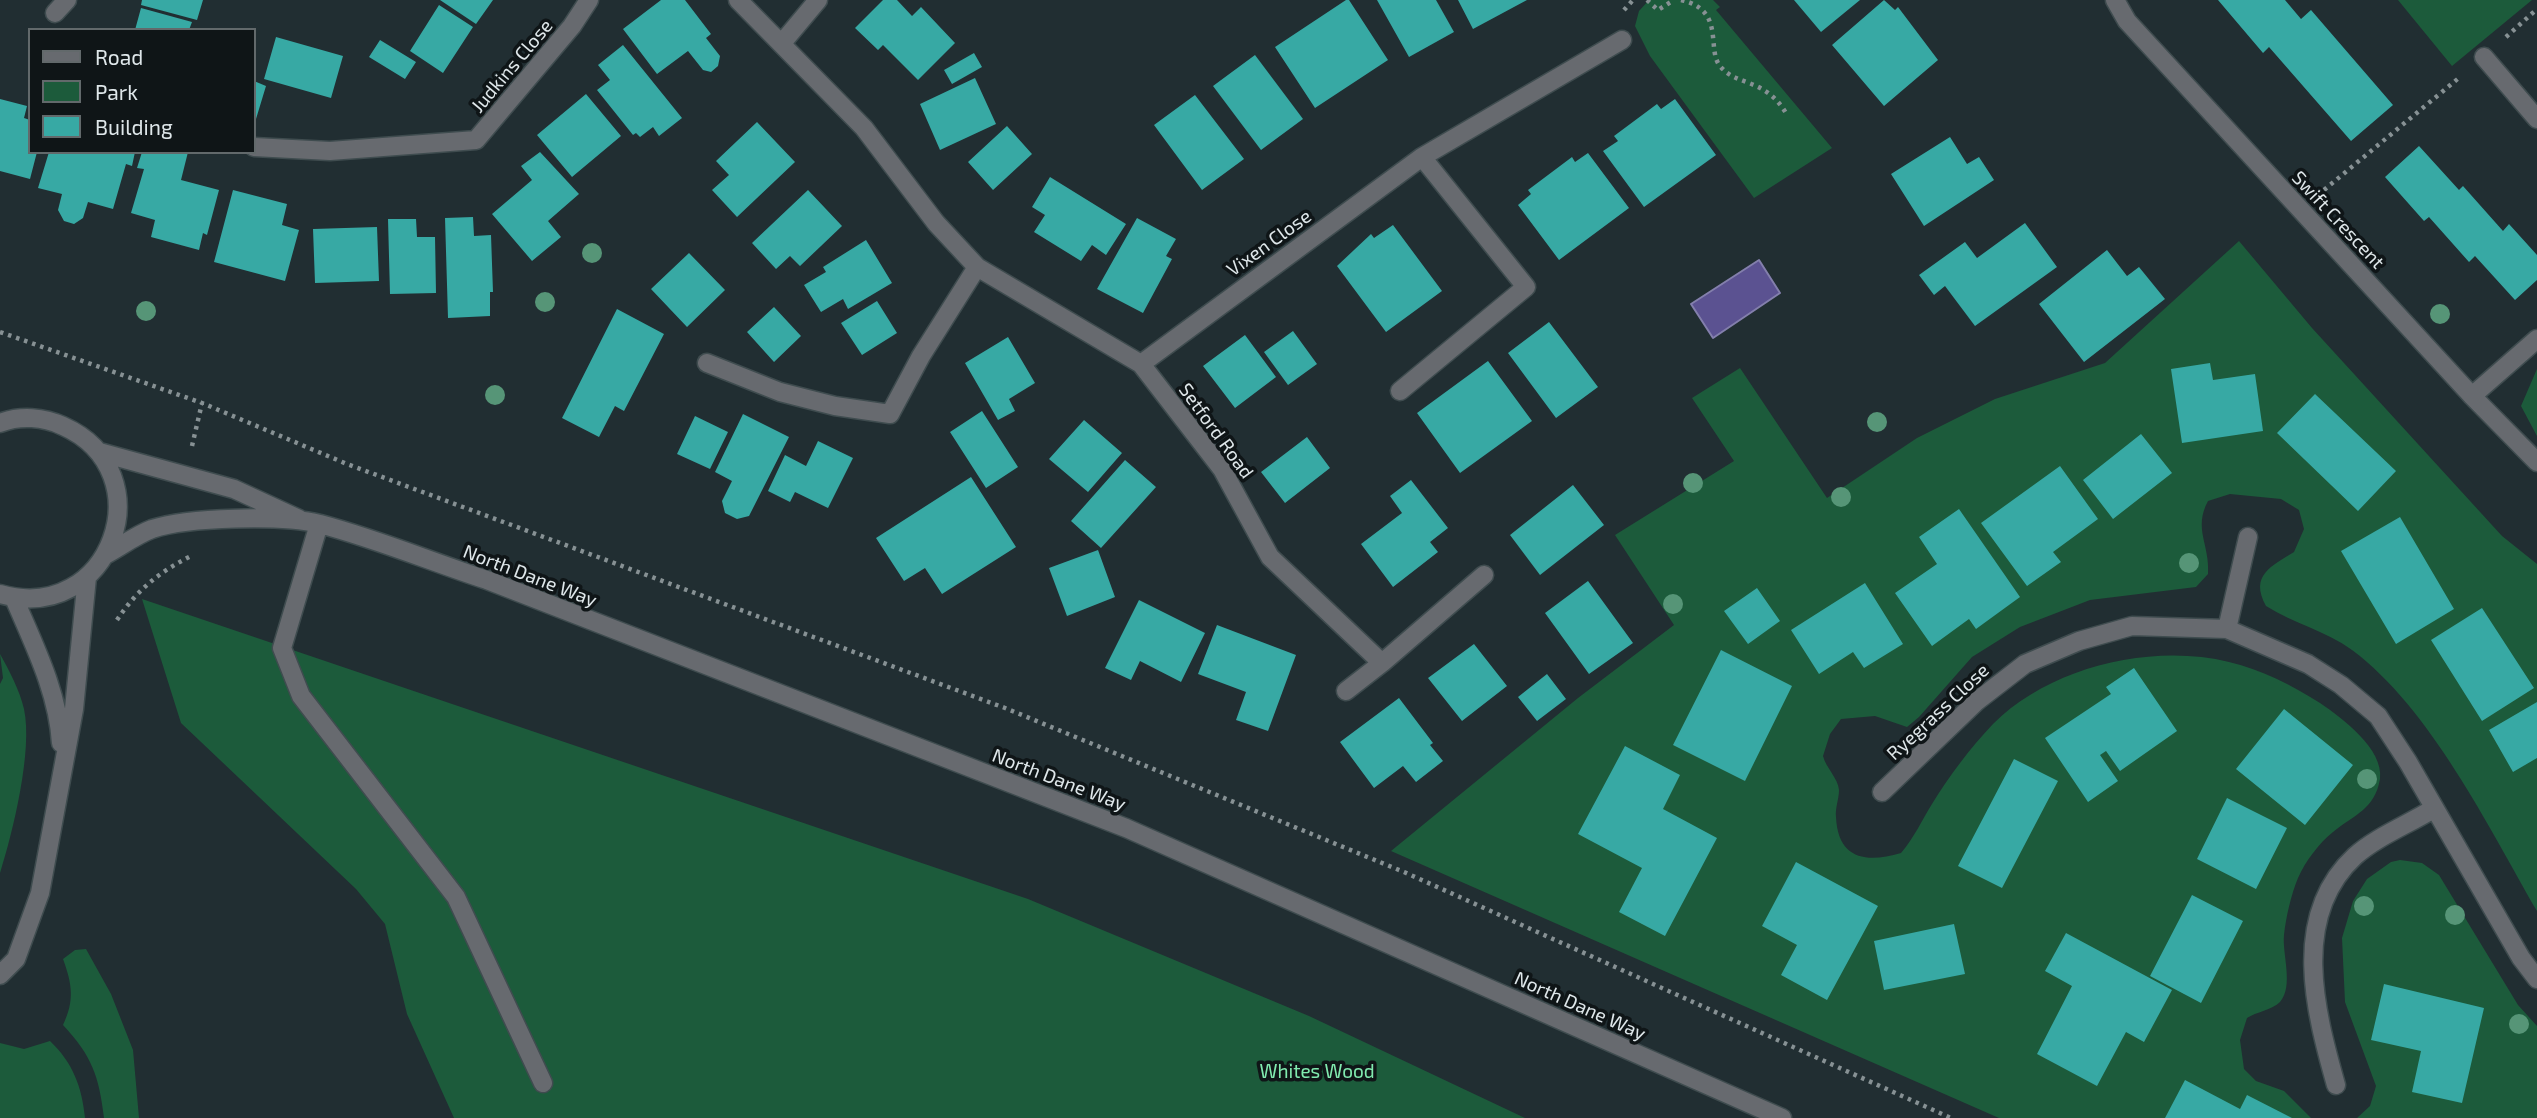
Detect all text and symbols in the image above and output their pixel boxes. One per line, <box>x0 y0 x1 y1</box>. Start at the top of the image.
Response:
street label: Judkins Close <box>466 15 558 117</box>
legend <box>28 28 256 154</box>
text: Road <box>95 44 143 69</box>
text: Park <box>95 79 138 104</box>
text: Building <box>95 114 173 139</box>
street label: Swift Crescent <box>2287 166 2389 274</box>
street label: Vixen Close <box>1222 205 1316 281</box>
street label: Setford Road <box>1174 379 1258 483</box>
street label: North Dane Way <box>460 540 600 612</box>
street label: Ryegrass Close <box>1882 659 1994 765</box>
street label: North Dane Way <box>989 744 1129 816</box>
street label: North Dane Way <box>1511 967 1649 1045</box>
park label: Whites Wood <box>1259 1061 1375 1083</box>

